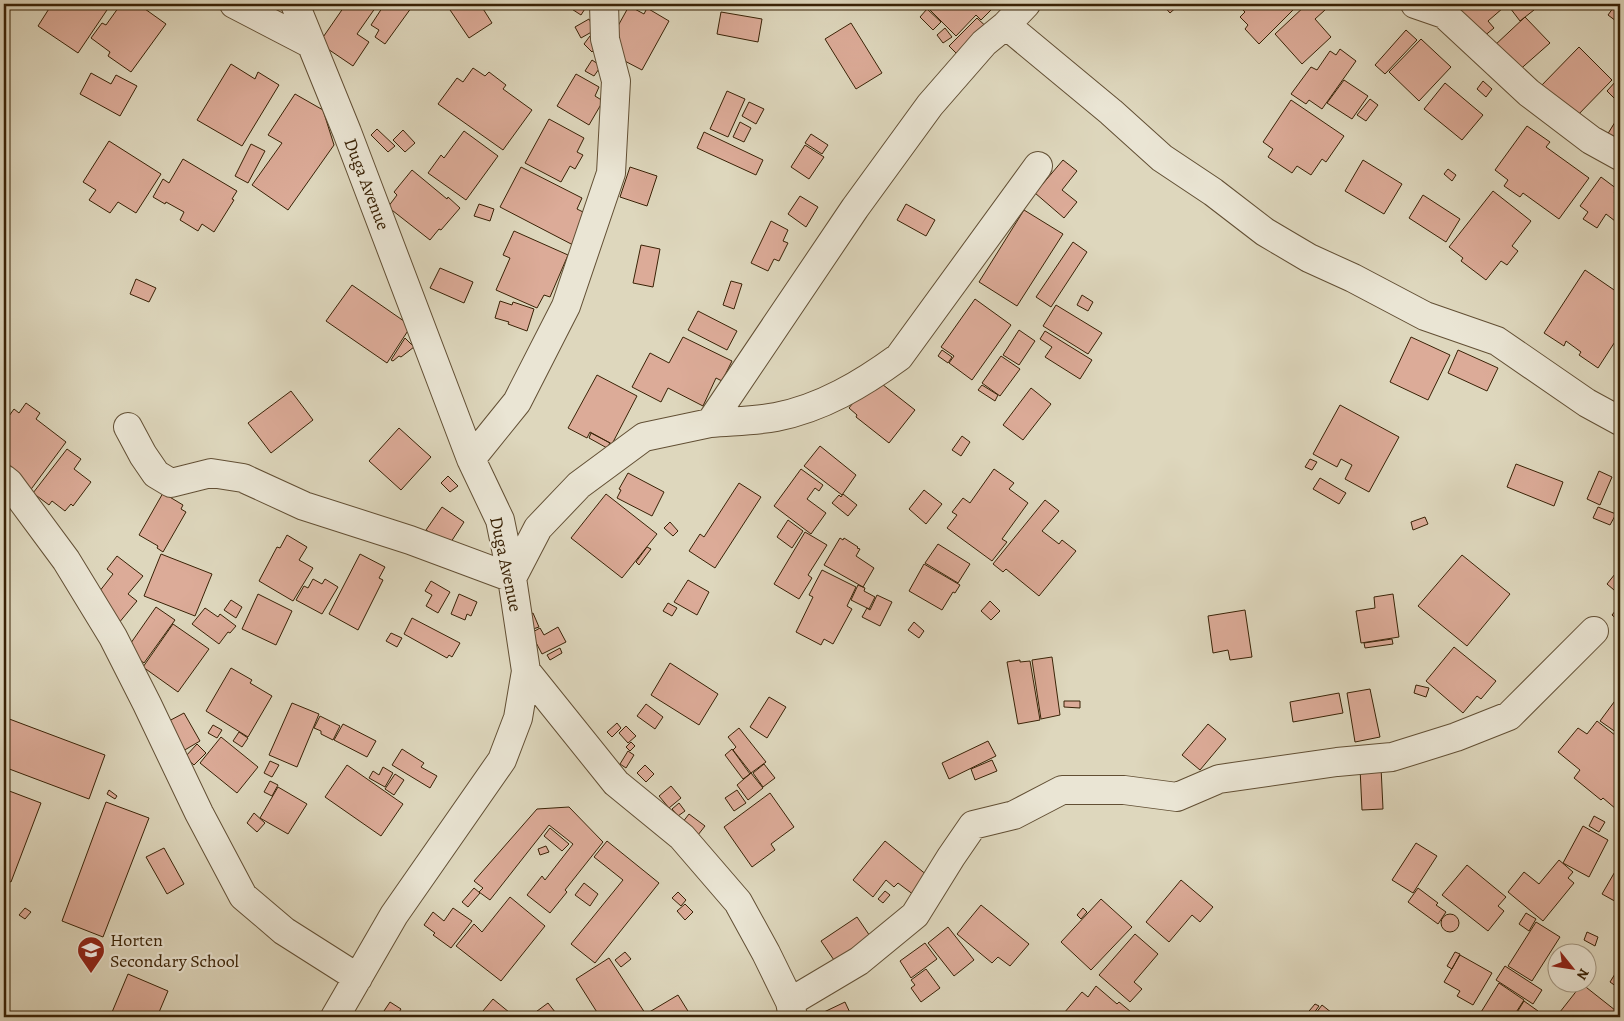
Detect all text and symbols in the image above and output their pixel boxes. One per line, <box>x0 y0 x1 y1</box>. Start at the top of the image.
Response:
street label: Duga Avenue <box>338 135 396 233</box>
street label: Duga Avenue <box>484 514 528 614</box>
place label: Horten Secondary School <box>110 928 240 973</box>
school or university icon: Horten Secondary School <box>76 935 106 974</box>
north arrow <box>1546 944 1596 994</box>
text: N <box>1572 965 1594 983</box>

